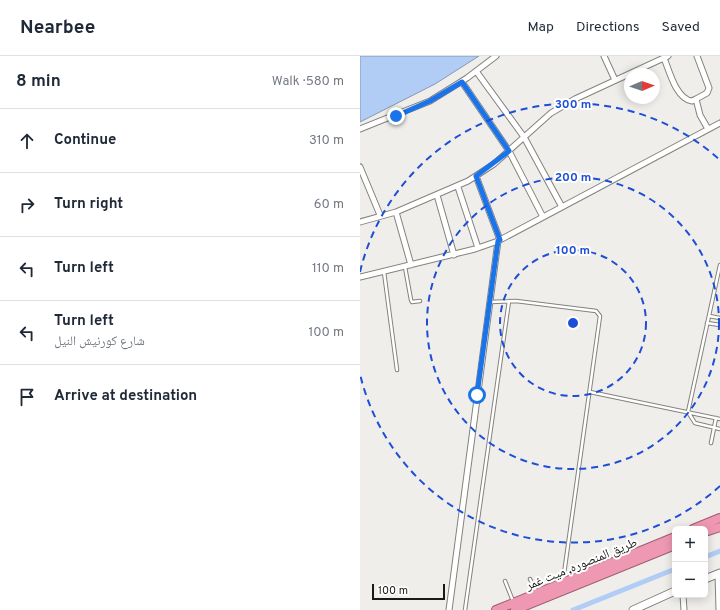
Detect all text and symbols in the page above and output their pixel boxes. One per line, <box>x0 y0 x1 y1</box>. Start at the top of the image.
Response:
text: Nearbee <box>20 16 95 40</box>
text: Map <box>528 19 554 36</box>
text: Directions <box>576 19 640 36</box>
text: Saved <box>662 19 700 36</box>
north arrow <box>624 68 660 104</box>
text: 8 min <box>16 71 61 93</box>
text: Walk · 580 m <box>272 74 344 90</box>
text: 300 m <box>555 97 591 113</box>
route end <box>387 107 405 125</box>
icon: ahead <box>16 130 38 152</box>
text: Continue <box>54 131 116 150</box>
text: 310 m <box>309 133 344 149</box>
text: 200 m <box>555 170 591 186</box>
icon: right <box>16 194 38 216</box>
text: Turn right <box>54 195 123 214</box>
text: 60 m <box>314 197 344 213</box>
text: 100 m <box>556 243 590 259</box>
icon: left <box>16 258 38 280</box>
text: Turn left <box>54 259 114 278</box>
text: 110 m <box>312 261 344 277</box>
text: Turn left <box>54 312 114 331</box>
centre of rings <box>566 316 580 330</box>
icon: left <box>16 322 38 344</box>
text: 100 m <box>308 325 344 341</box>
text: شارع كورنيش النيل <box>54 334 145 350</box>
icon: arrive <box>16 386 38 408</box>
route start <box>468 386 486 404</box>
text: Arrive at destination <box>54 387 197 406</box>
map controls <box>672 526 708 598</box>
button: + <box>672 526 708 562</box>
street label: طريق المنصوره, ميت غمر <box>523 535 640 595</box>
button: − <box>672 562 708 598</box>
scale bar <box>372 582 445 601</box>
text: 100 m <box>378 584 408 598</box>

